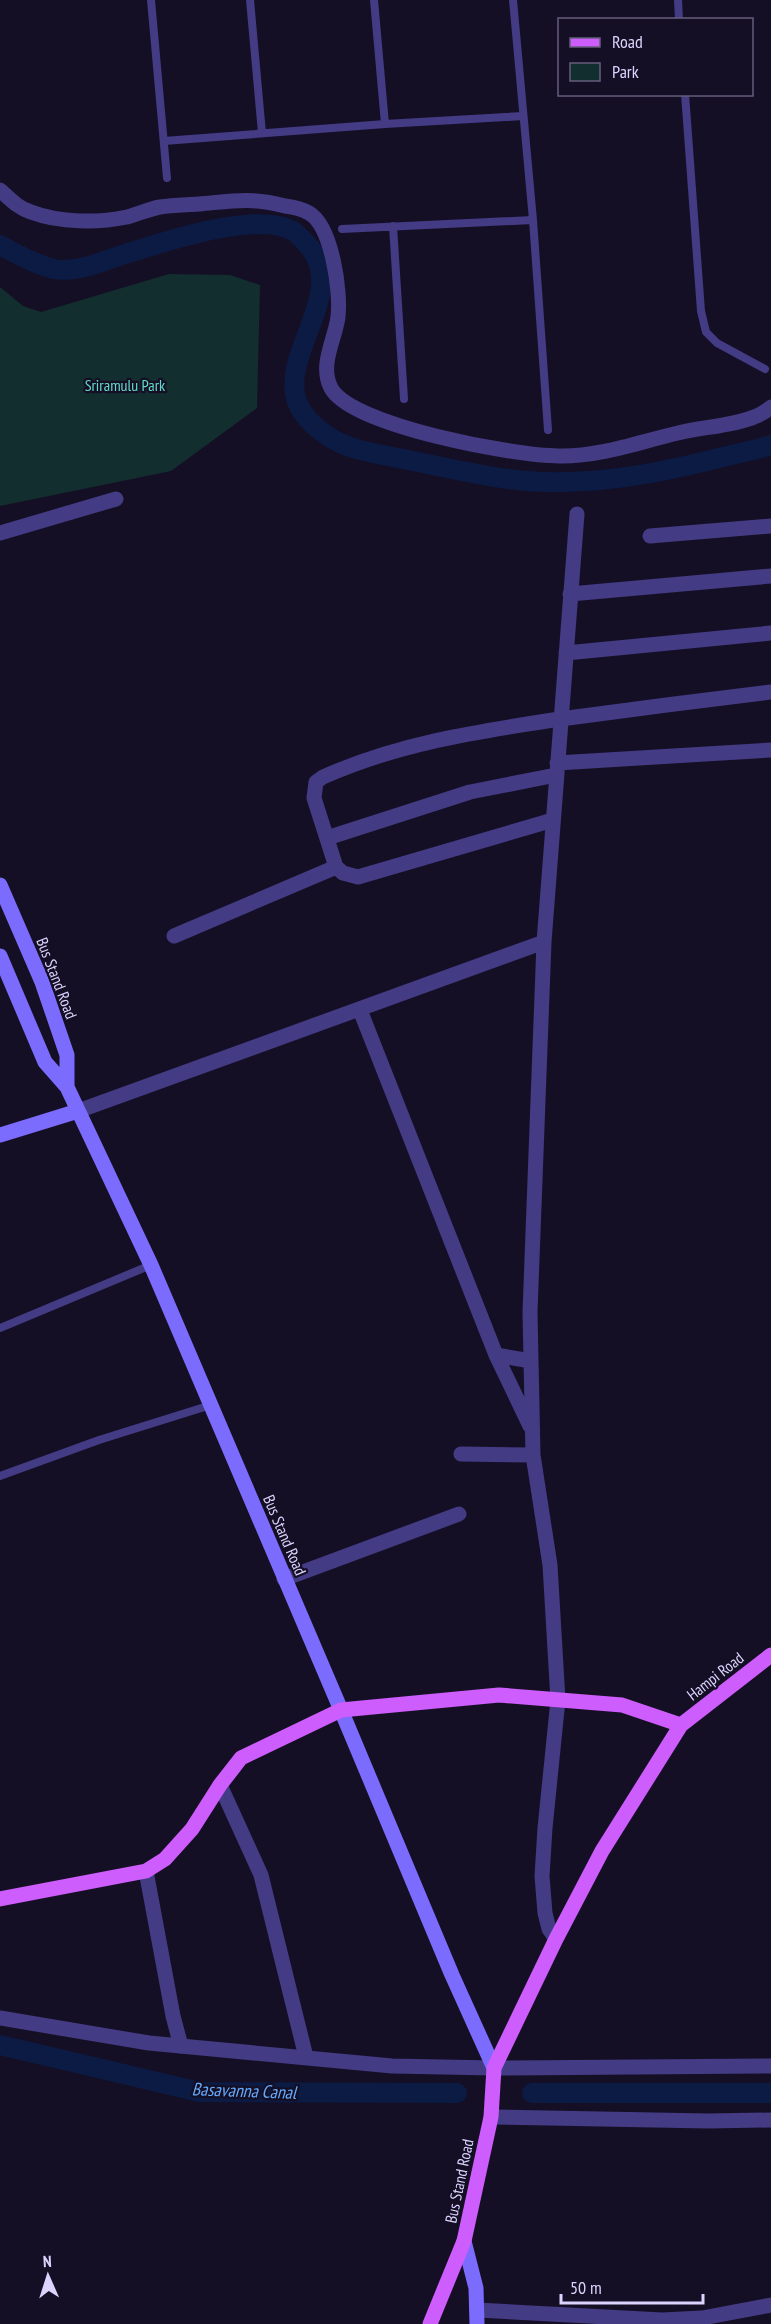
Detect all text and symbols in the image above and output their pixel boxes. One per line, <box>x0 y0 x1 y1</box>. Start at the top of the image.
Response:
legend <box>558 18 753 96</box>
text: Road <box>612 30 643 53</box>
text: Park <box>612 60 639 83</box>
park label: Sriramulu Park <box>85 375 166 395</box>
street label: Bus Stand Road <box>32 934 82 1022</box>
street label: Bus Stand Road <box>259 1492 311 1578</box>
street label: Hampi Road <box>683 1648 747 1704</box>
water label: Basavanna Canal <box>191 2077 298 2104</box>
street label: Bus Stand Road <box>440 2137 478 2225</box>
north arrow <box>18 2246 78 2306</box>
text: N <box>42 2251 52 2271</box>
scale bar <box>561 2267 704 2305</box>
text: 50 m <box>570 2276 602 2299</box>

